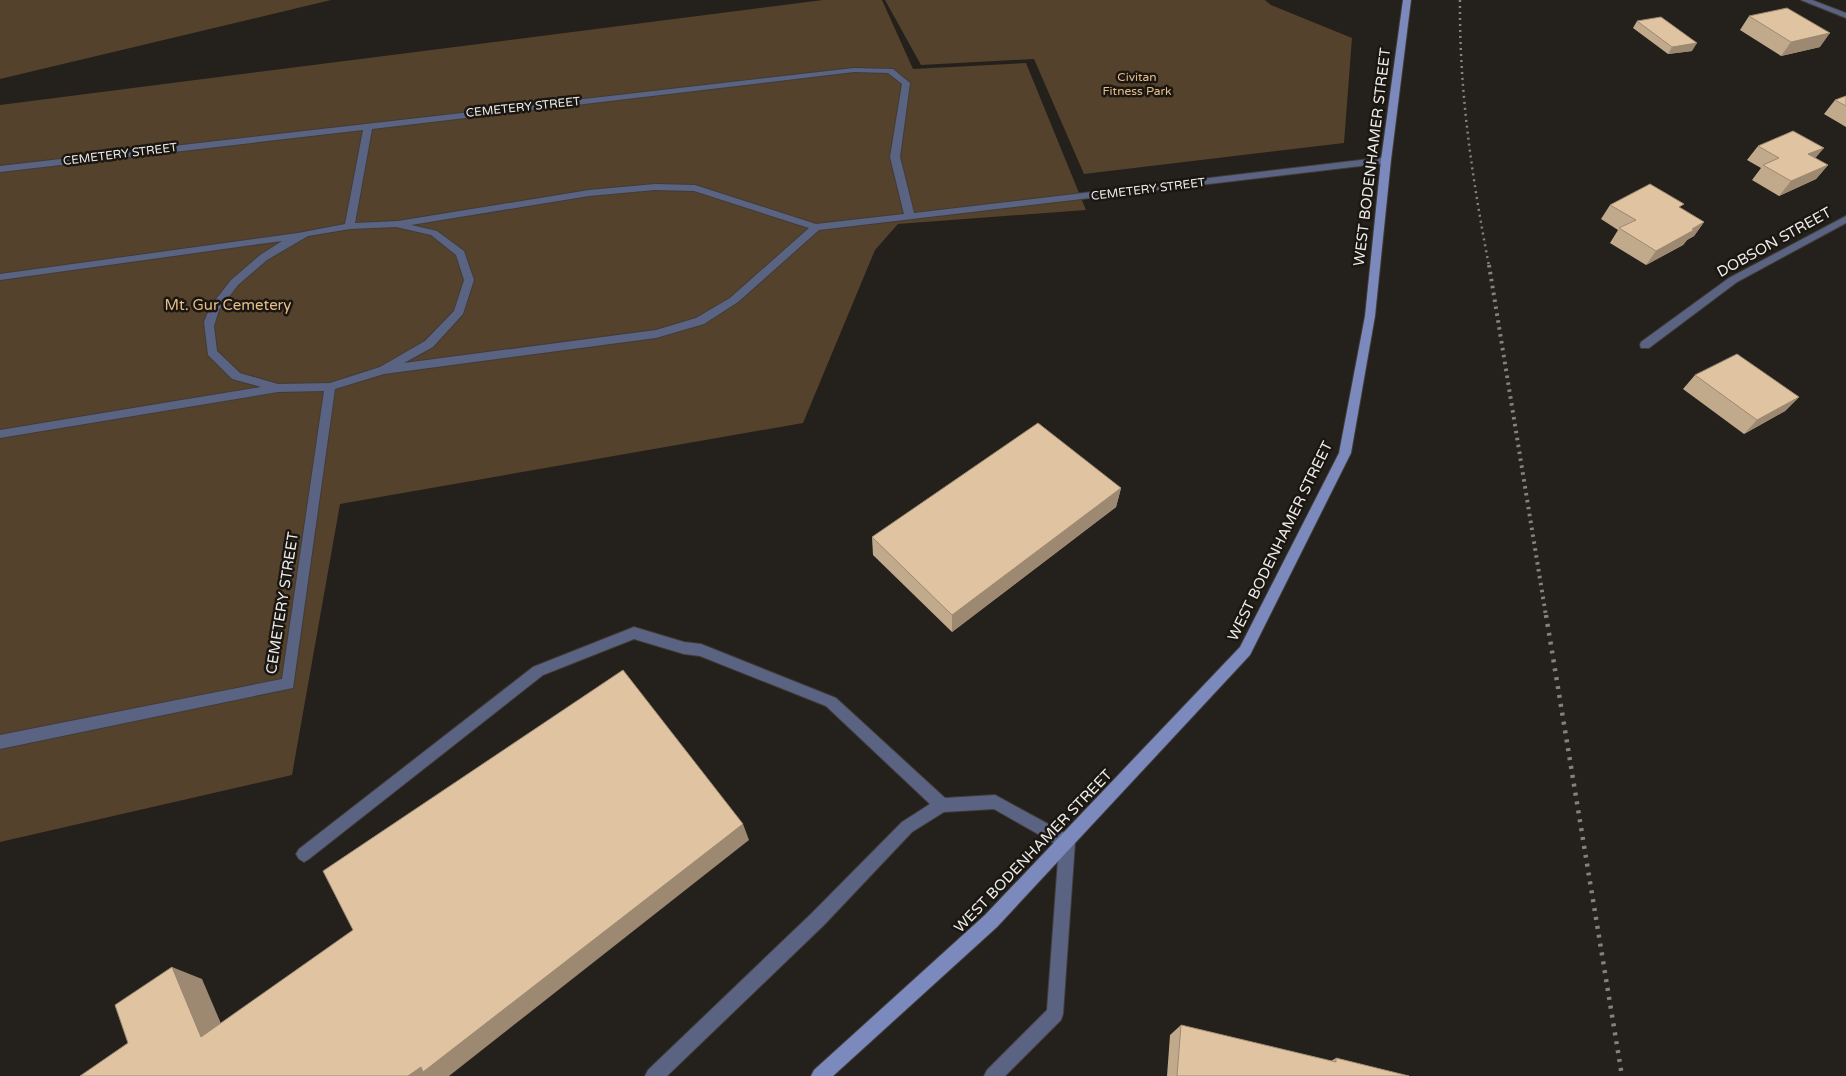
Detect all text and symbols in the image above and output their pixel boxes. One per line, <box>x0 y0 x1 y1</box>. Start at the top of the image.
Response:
street label: WEST BODENHAMER STREET <box>1350 47 1394 267</box>
park label: Civitan Fitness Park <box>1102 70 1172 98</box>
street label: CEMETERY STREET <box>465 94 582 120</box>
street label: CEMETERY STREET <box>62 140 179 168</box>
street label: CEMETERY STREET <box>1090 175 1207 203</box>
street label: DOBSON STREET <box>1714 203 1834 281</box>
park label: Mt. Gur Cemetery <box>165 296 291 314</box>
street label: WEST BODENHAMER STREET <box>1224 438 1336 644</box>
street label: CEMETERY STREET <box>262 531 302 675</box>
street label: WEST BODENHAMER STREET <box>950 766 1116 936</box>

